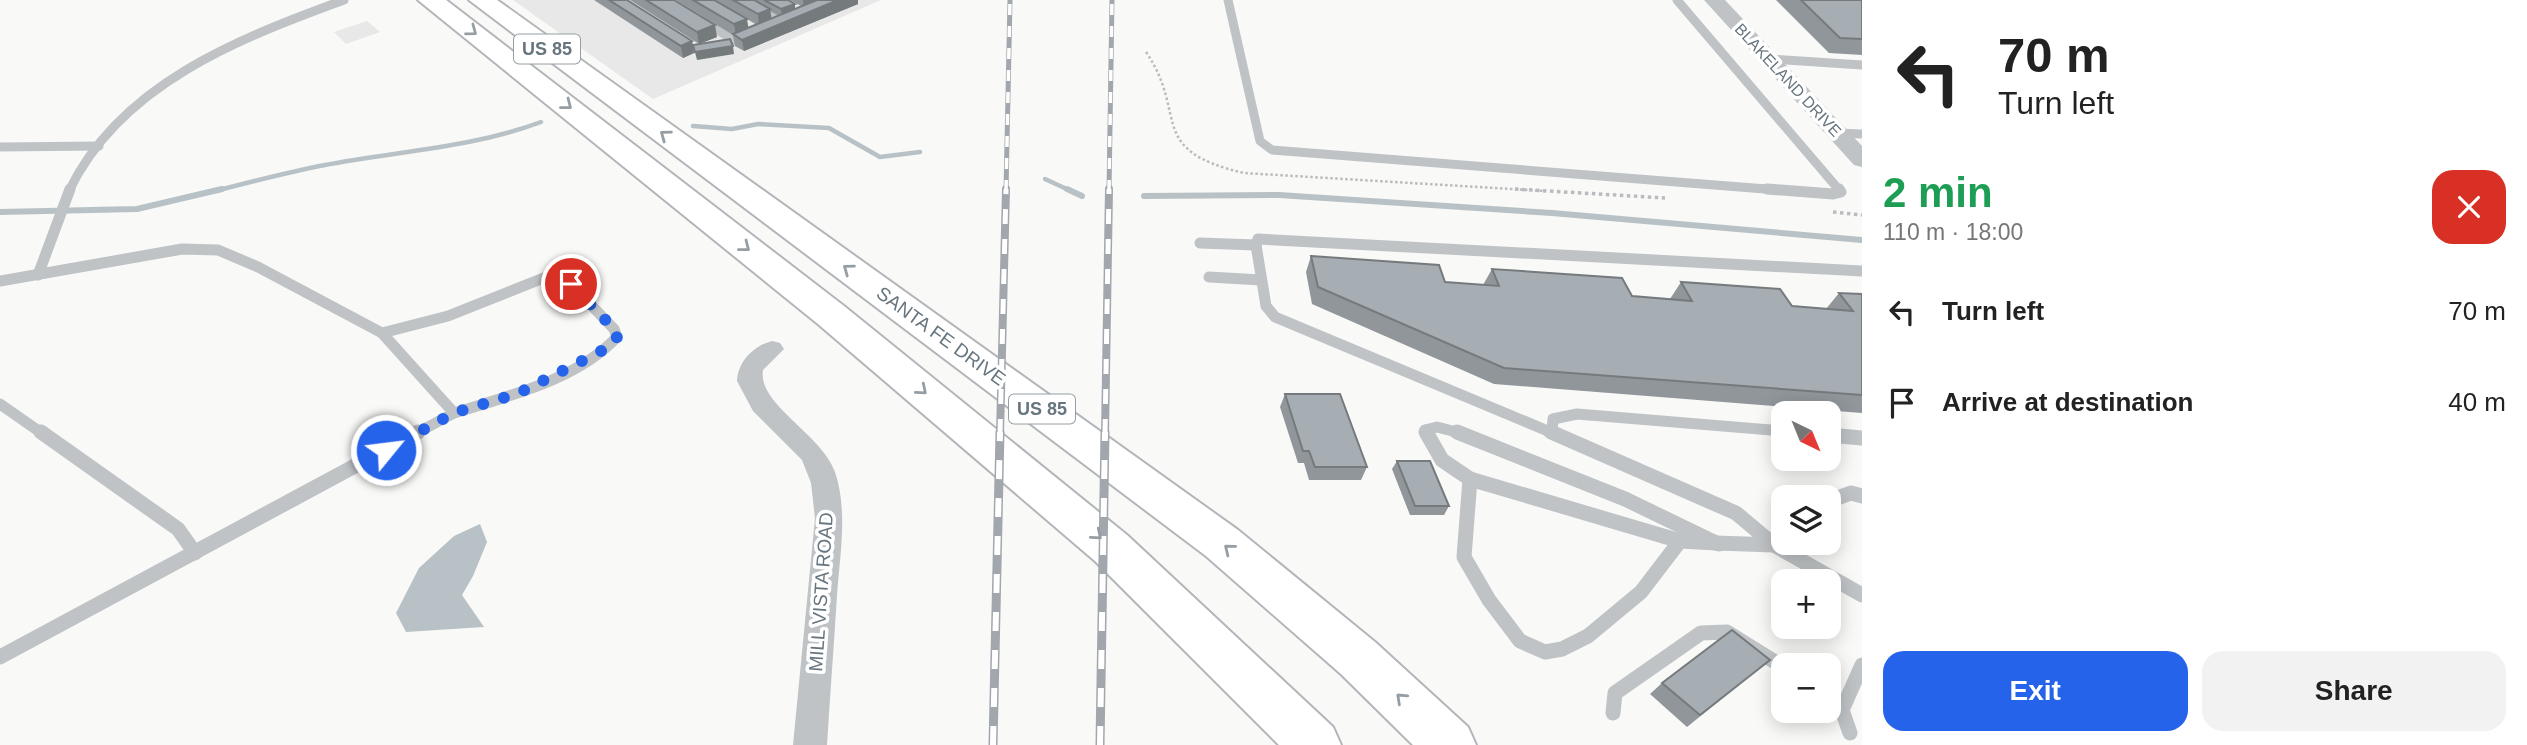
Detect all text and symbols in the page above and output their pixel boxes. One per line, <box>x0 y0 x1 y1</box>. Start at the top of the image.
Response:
street label: BLAKELAND DRIVE <box>1731 20 1845 140</box>
one-way arrow <box>464 23 476 36</box>
icon: left <box>1883 28 1974 119</box>
text: 70 m <box>1998 28 2110 82</box>
road number: US 85 <box>514 34 580 64</box>
text: Turn left <box>1998 85 2114 121</box>
one-way arrow <box>559 97 571 110</box>
one-way arrow <box>660 131 672 143</box>
text: 2 min <box>1883 169 1993 216</box>
button: close <box>2432 170 2506 244</box>
text: 110 m · 18:00 <box>1883 219 2023 245</box>
one-way arrow <box>737 238 750 251</box>
pin <box>541 254 601 314</box>
icon: arrive <box>552 265 590 303</box>
one-way arrow <box>844 265 856 277</box>
street label: SANTA FE DRIVE <box>873 282 1009 390</box>
icon: left <box>1883 293 1921 331</box>
text: Turn left <box>1942 296 2044 326</box>
text: 70 m <box>2448 296 2506 326</box>
one-way arrow <box>913 382 926 394</box>
icon: arrive <box>1883 384 1921 422</box>
text: Arrive at destination <box>1942 387 2193 417</box>
text: 40 m <box>2448 387 2506 417</box>
road number: US 85 <box>1009 394 1075 424</box>
north arrow <box>1771 401 1841 471</box>
map controls <box>1771 401 1841 723</box>
position arrow <box>349 413 423 487</box>
button: layers <box>1771 485 1841 555</box>
street label: MILL VISTA ROAD <box>805 512 837 672</box>
one-way arrow <box>1089 527 1101 540</box>
one-way arrow <box>1225 545 1238 557</box>
button: + <box>1771 569 1841 639</box>
button: Exit <box>1883 651 2188 731</box>
button: Share <box>2202 651 2506 731</box>
button: − <box>1771 653 1841 723</box>
one-way arrow <box>1396 693 1409 706</box>

